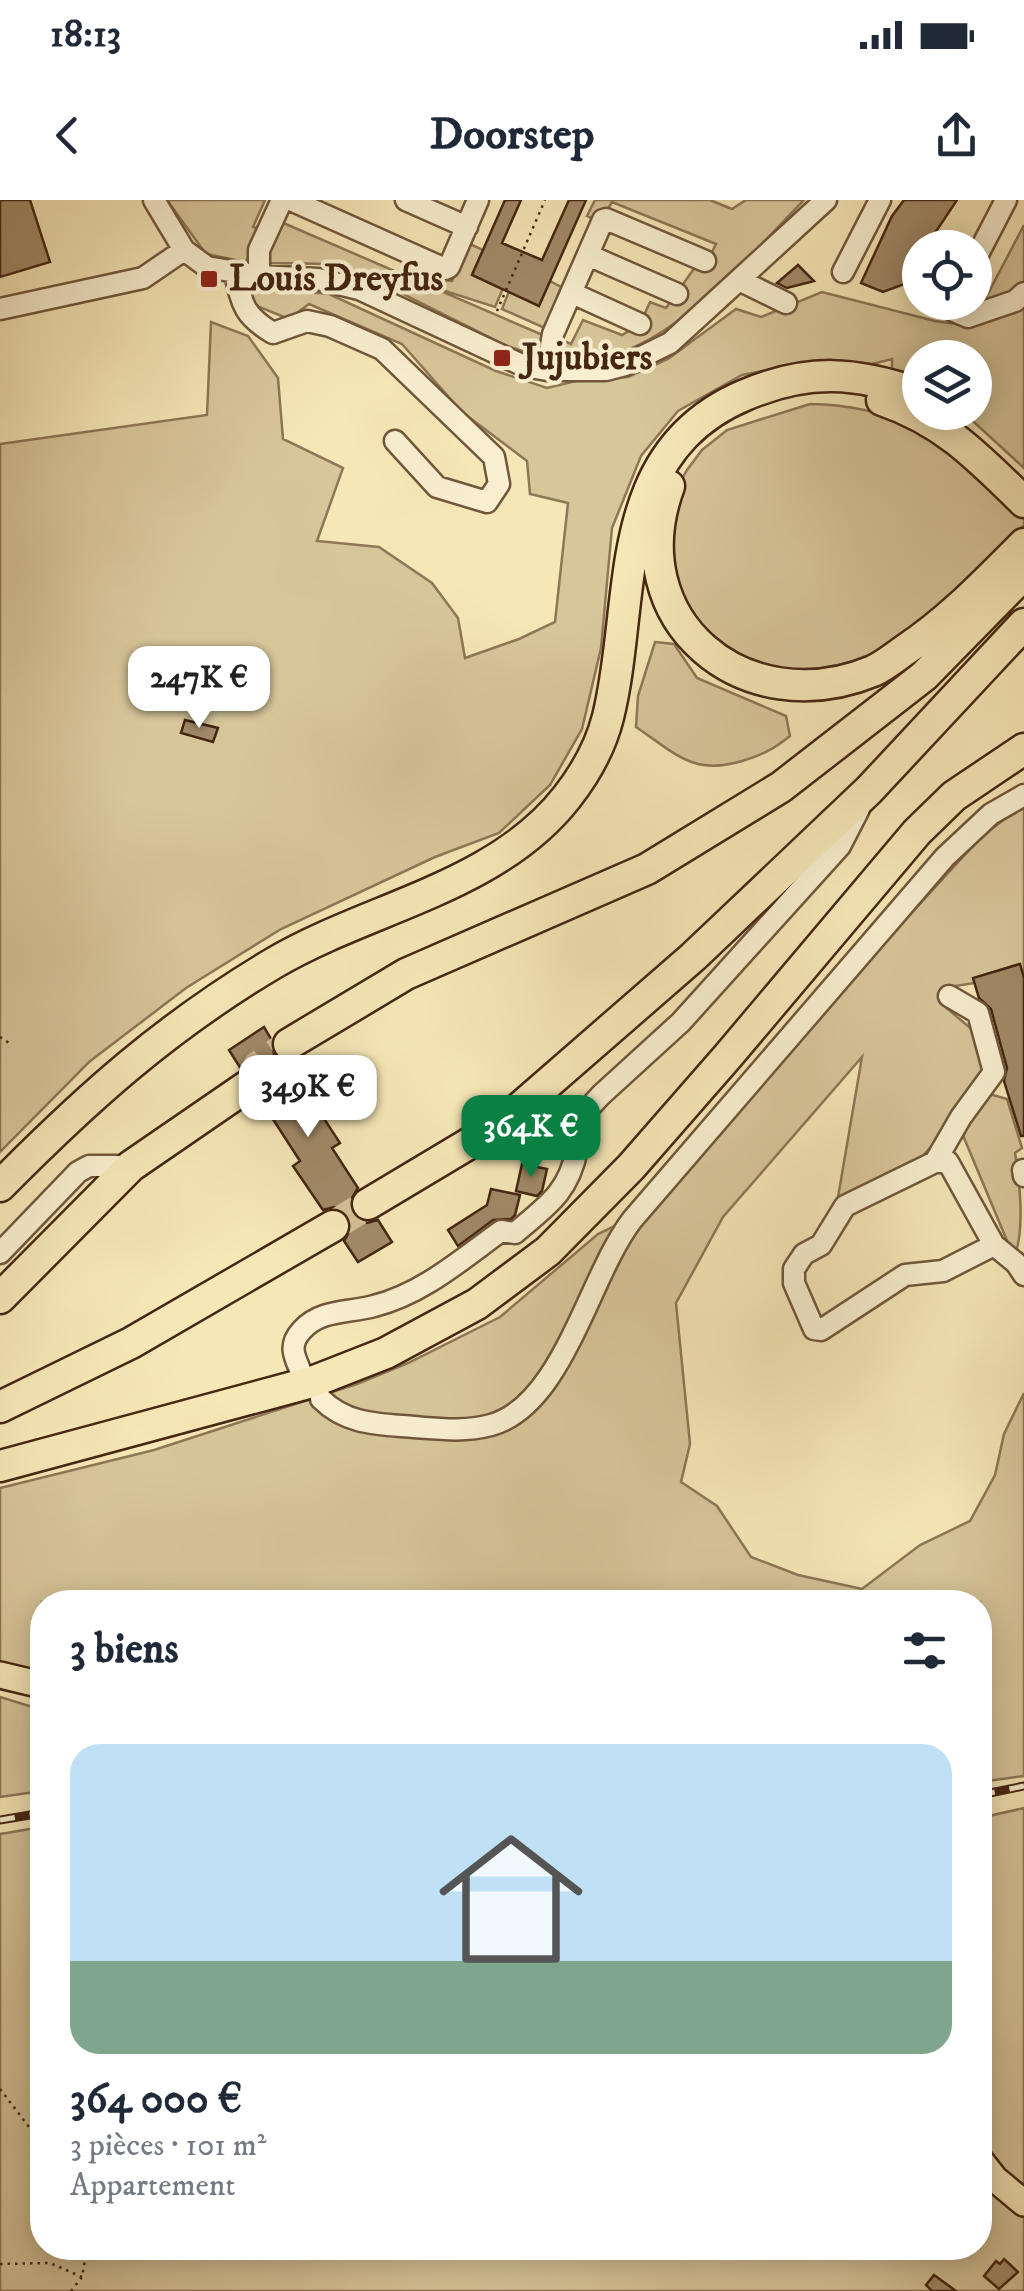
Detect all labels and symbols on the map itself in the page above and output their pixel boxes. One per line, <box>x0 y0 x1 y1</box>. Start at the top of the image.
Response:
place label: Louis Dreyfus <box>229 255 444 303</box>
marker: Louis Dreyfus <box>198 268 220 290</box>
place label: Jujubiers <box>518 334 653 382</box>
marker: Jujubiers <box>491 347 513 369</box>
pin: 247K € <box>118 646 280 731</box>
pin: 349K € <box>227 1055 389 1140</box>
pin: 364K € <box>450 1095 612 1180</box>

